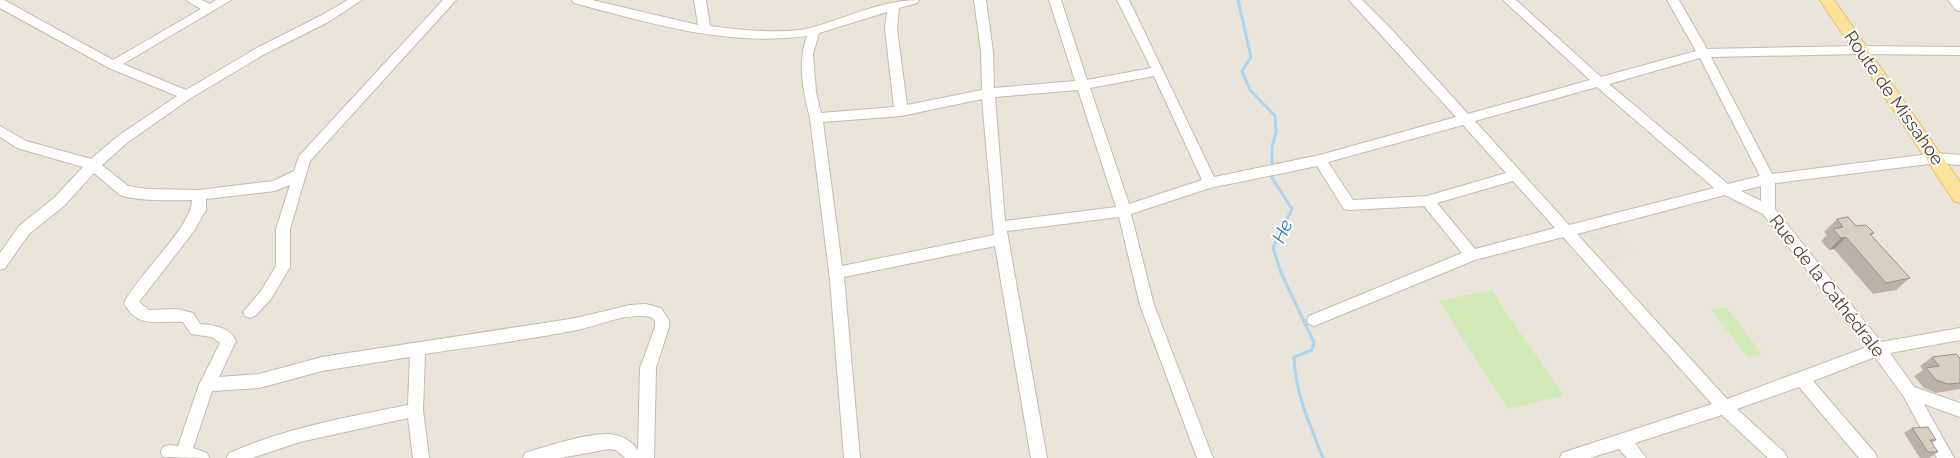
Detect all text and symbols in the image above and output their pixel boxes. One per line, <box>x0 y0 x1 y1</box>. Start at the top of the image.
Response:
street label: Route de Missahoe <box>1840 27 1949 169</box>
street label: Rue de la Cathédrale <box>1765 210 1890 361</box>
water label: He <box>1267 216 1297 246</box>

